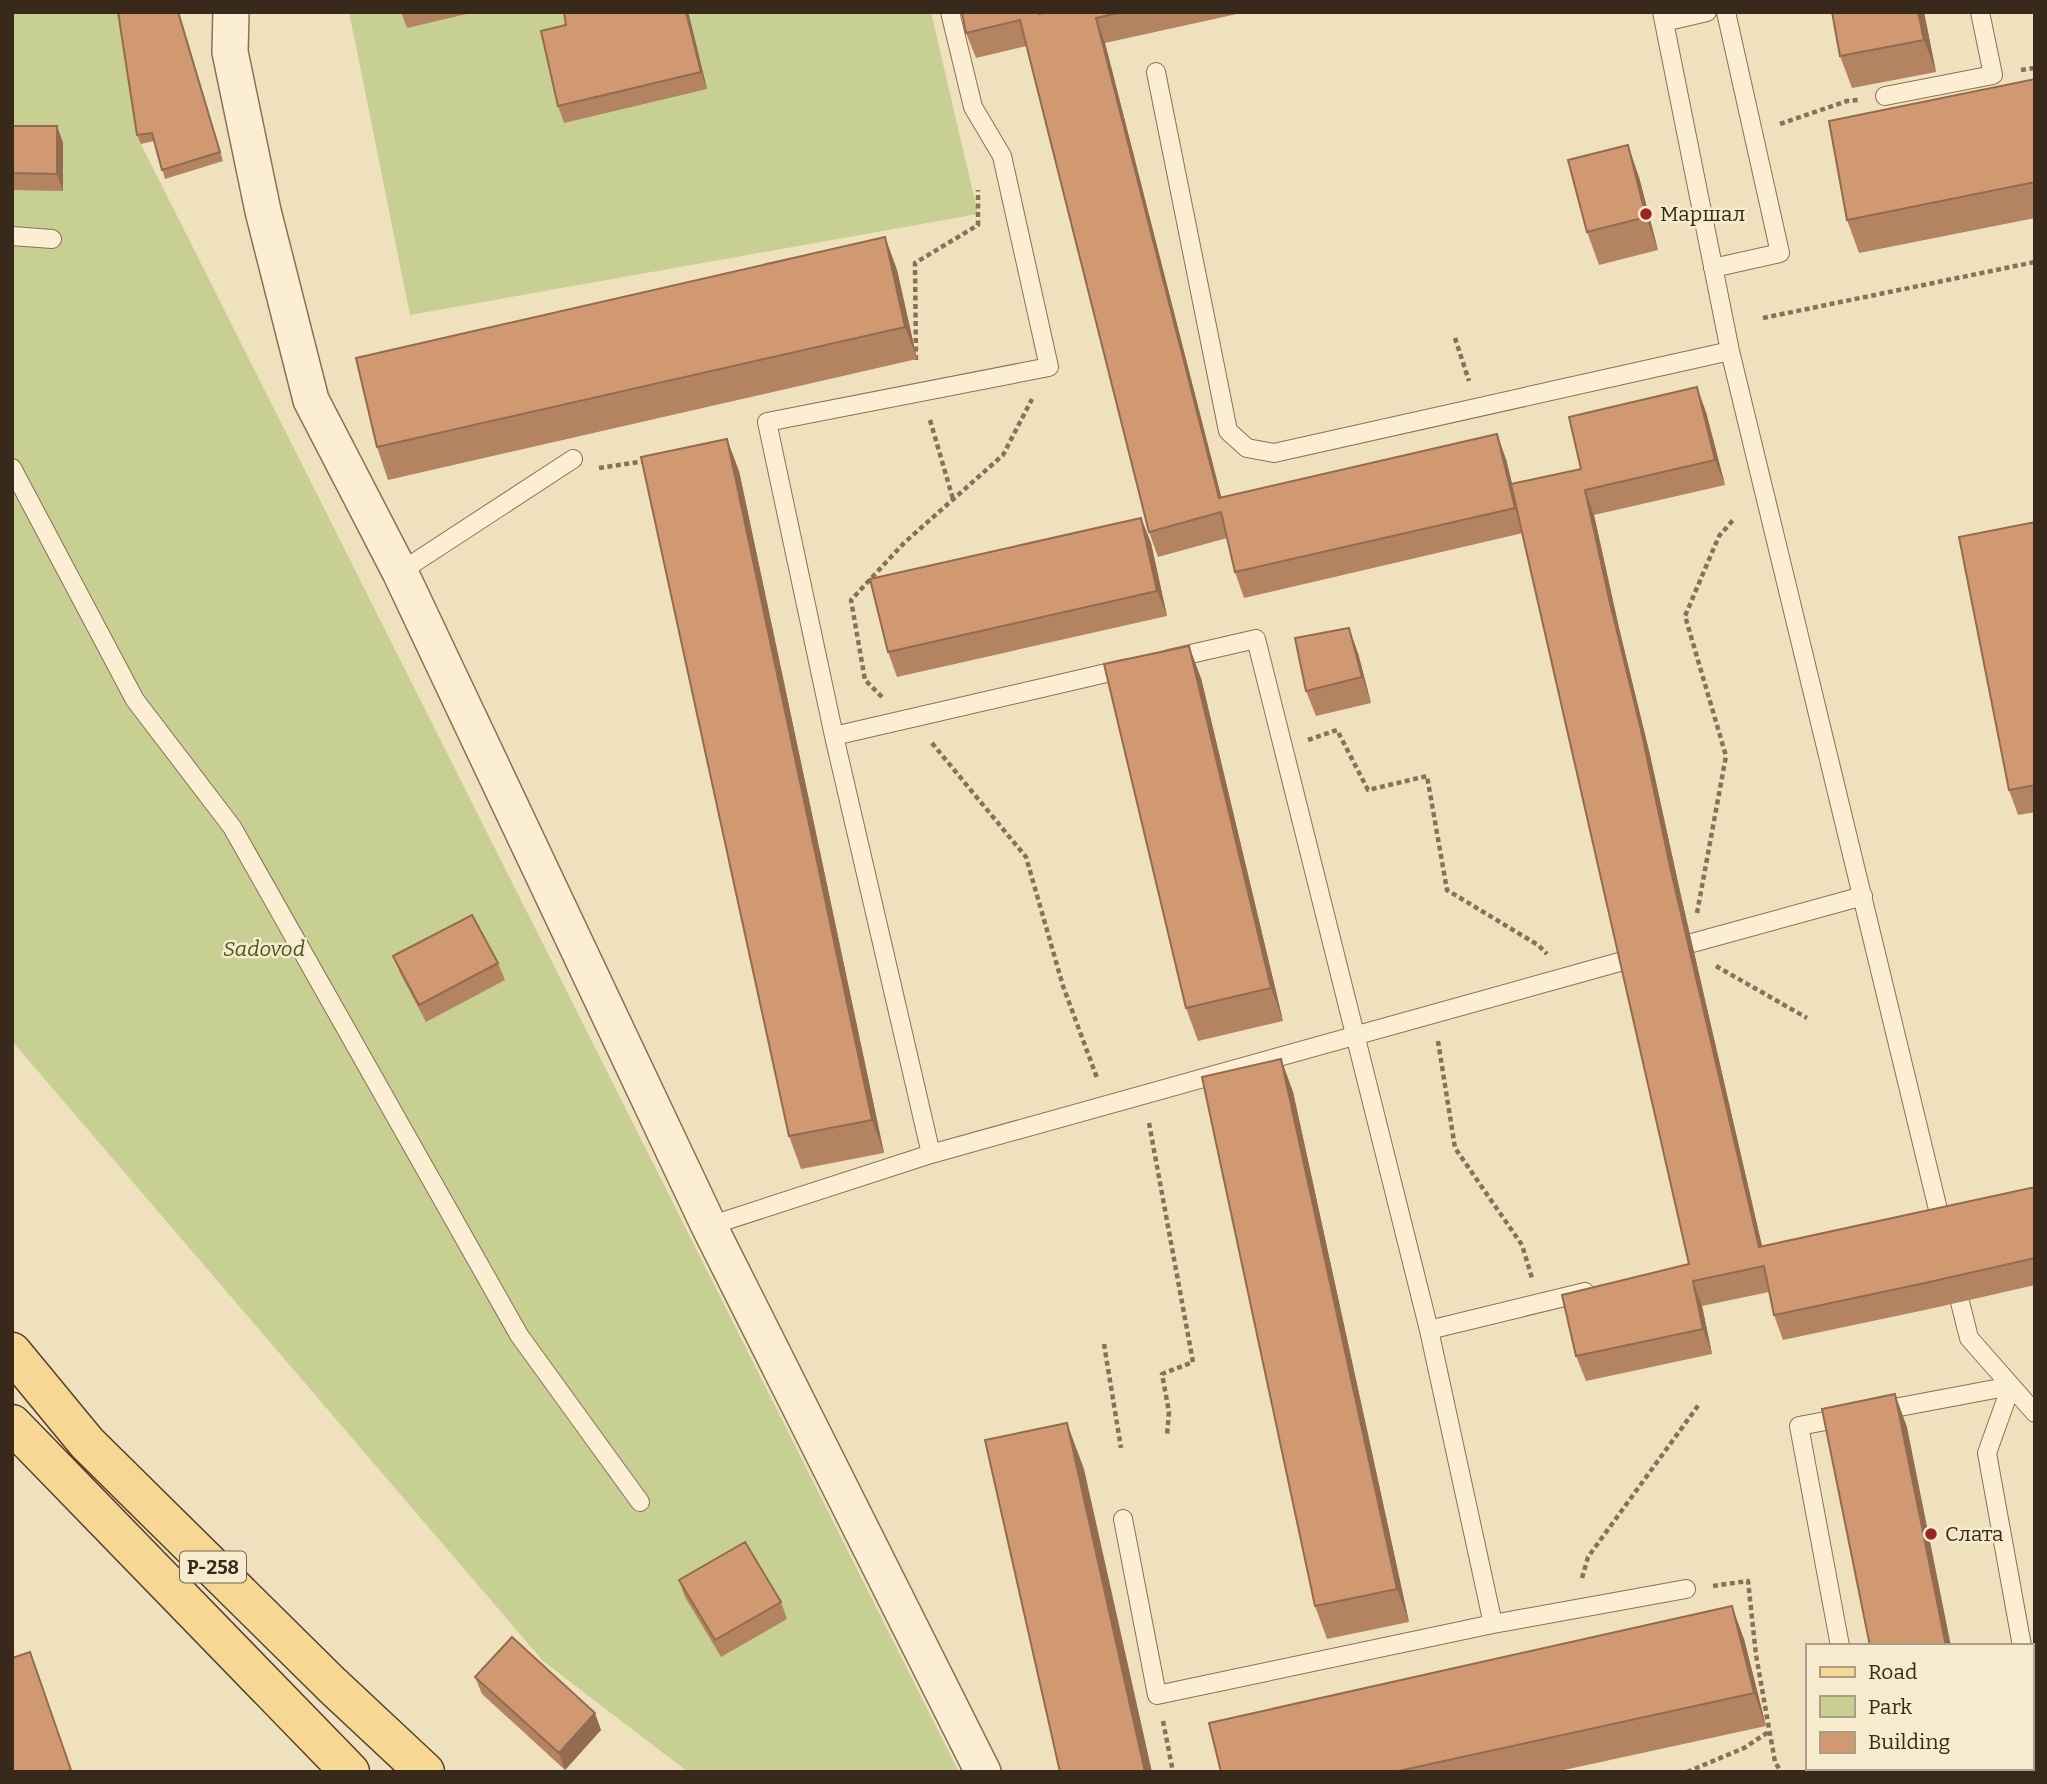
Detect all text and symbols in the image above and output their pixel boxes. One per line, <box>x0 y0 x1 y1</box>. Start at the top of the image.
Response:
place label: Маршал <box>1660 201 1745 227</box>
marker: Маршал <box>1638 206 1654 222</box>
park label: Sadovod <box>223 936 305 962</box>
place label: Слата <box>1945 1521 2004 1547</box>
marker: Слата <box>1923 1526 1939 1542</box>
road number: Р-258 <box>180 1552 246 1582</box>
legend <box>1806 1644 2033 1770</box>
text: Road <box>1868 1659 1917 1685</box>
text: Park <box>1868 1694 1912 1720</box>
text: Building <box>1868 1729 1951 1755</box>

